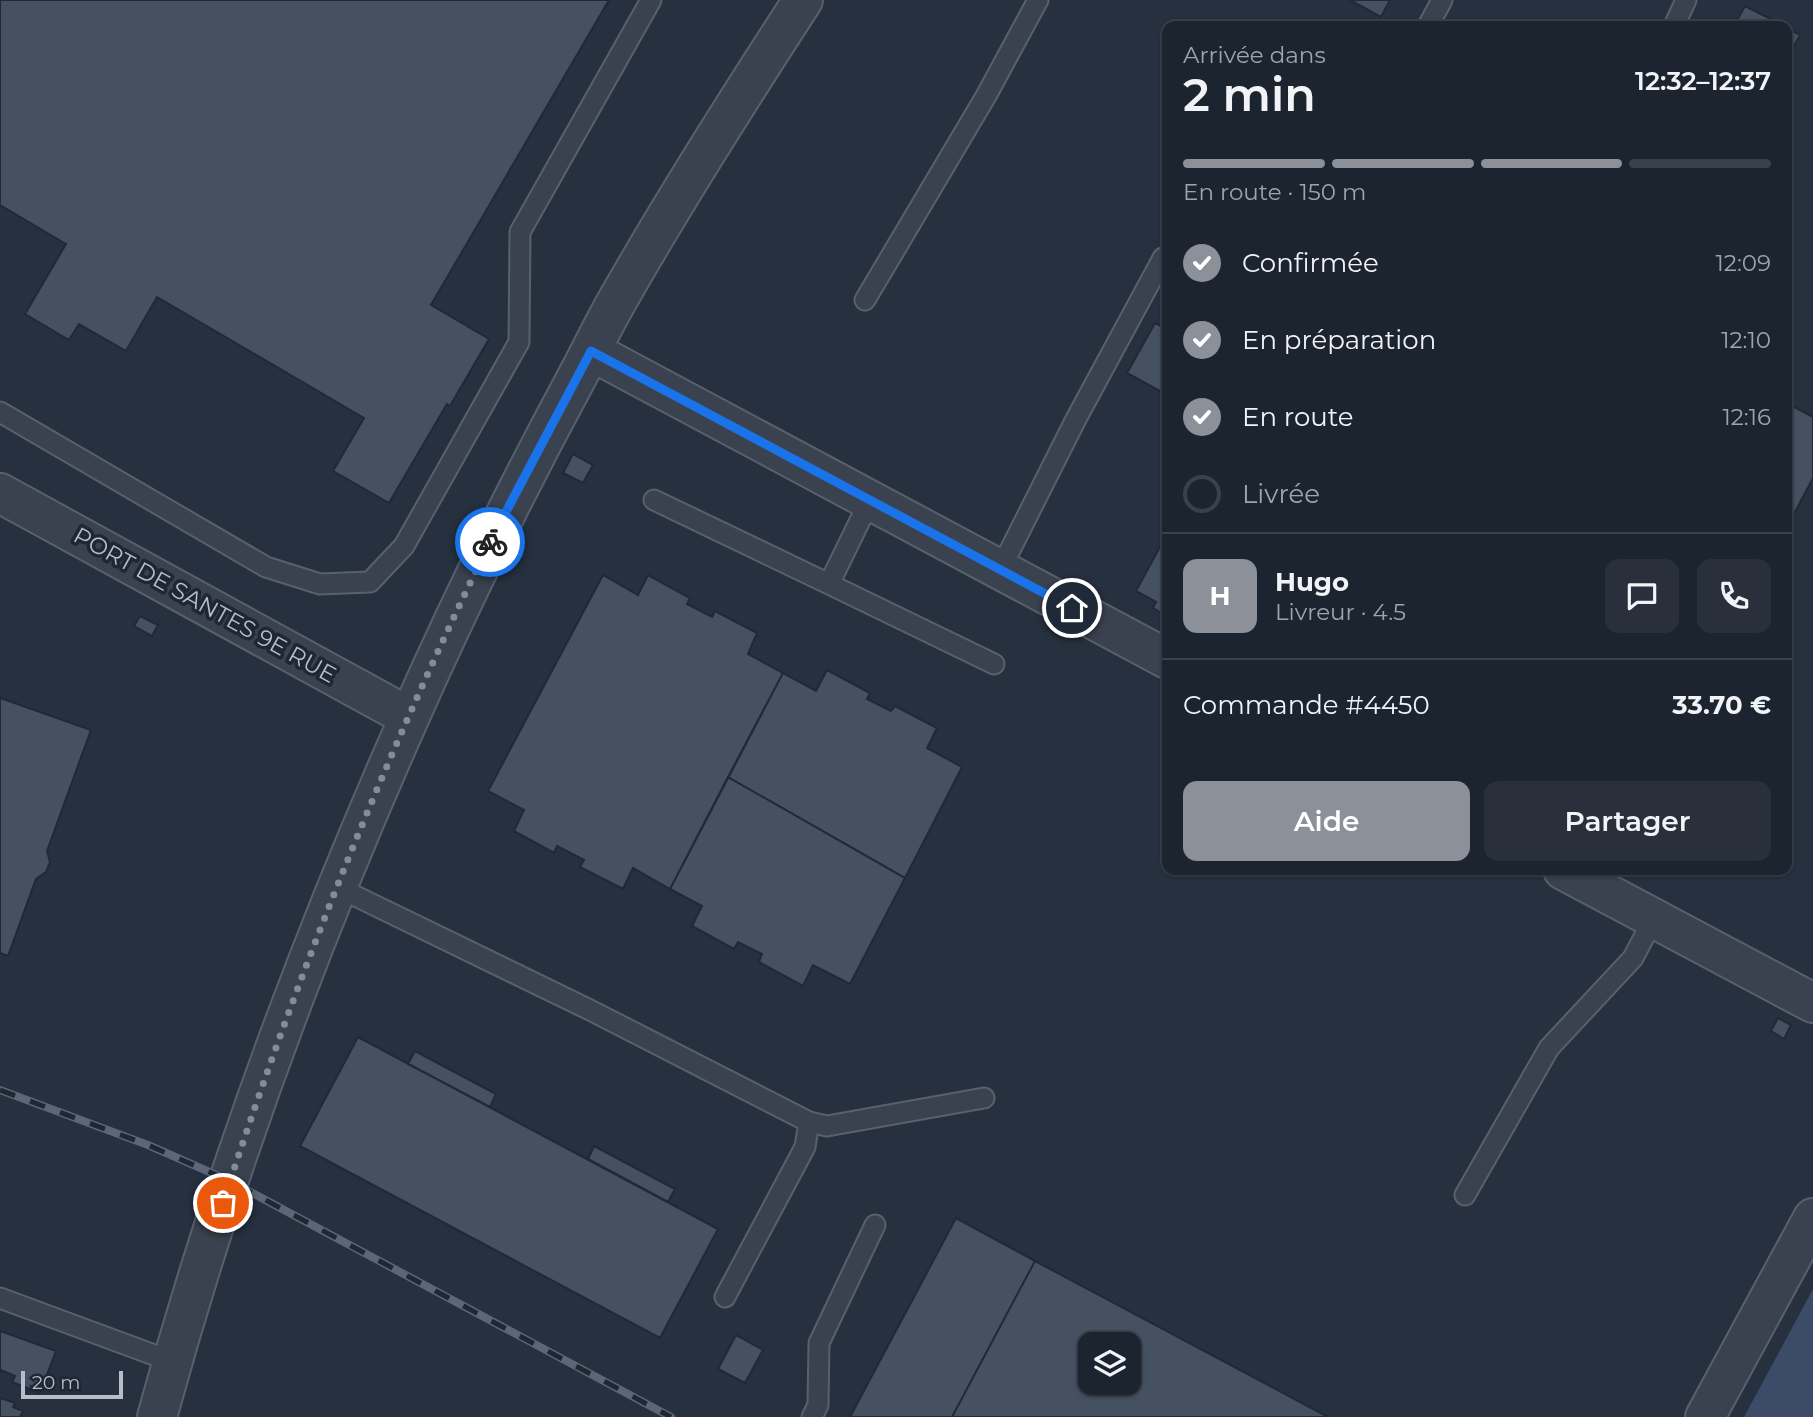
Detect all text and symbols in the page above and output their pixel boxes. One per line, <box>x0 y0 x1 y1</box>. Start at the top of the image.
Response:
text: Arrivée dans <box>1183 41 1326 69</box>
text: 12:32–12:37 <box>1635 65 1771 97</box>
text: 2 min <box>1183 66 1316 123</box>
text: En route · 150 m <box>1183 178 1366 206</box>
icon: check <box>1183 244 1221 282</box>
text: Confirmée <box>1242 247 1379 279</box>
text: 12:09 <box>1716 249 1771 277</box>
icon: check <box>1183 321 1221 359</box>
text: En préparation <box>1242 324 1436 356</box>
text: 12:10 <box>1721 326 1771 354</box>
icon: check <box>1183 398 1221 436</box>
text: En route <box>1242 401 1353 433</box>
text: 12:16 <box>1722 403 1771 431</box>
text: Livrée <box>1242 478 1320 510</box>
courier <box>455 507 525 577</box>
street label: PORT DE SANTES 9E RUE <box>69 521 341 689</box>
icon: bike <box>471 523 509 561</box>
button: chat <box>1605 559 1679 633</box>
button: phone <box>1697 559 1771 633</box>
text: Hugo <box>1275 566 1349 598</box>
pin <box>1042 578 1102 638</box>
text: H <box>1209 580 1231 612</box>
icon: home <box>1053 589 1091 627</box>
text: Livreur · 4.5 <box>1275 598 1406 626</box>
text: Commande #4450 <box>1183 689 1430 721</box>
text: 33.70 € <box>1672 689 1771 721</box>
button: Aide <box>1183 781 1470 861</box>
button: Partager <box>1484 781 1771 861</box>
pin <box>193 1173 253 1233</box>
icon: bag <box>204 1184 242 1222</box>
map controls <box>1078 1332 1141 1395</box>
button: layers <box>1078 1332 1141 1395</box>
scale bar <box>21 1368 122 1400</box>
text: 20 m <box>32 1371 80 1394</box>

